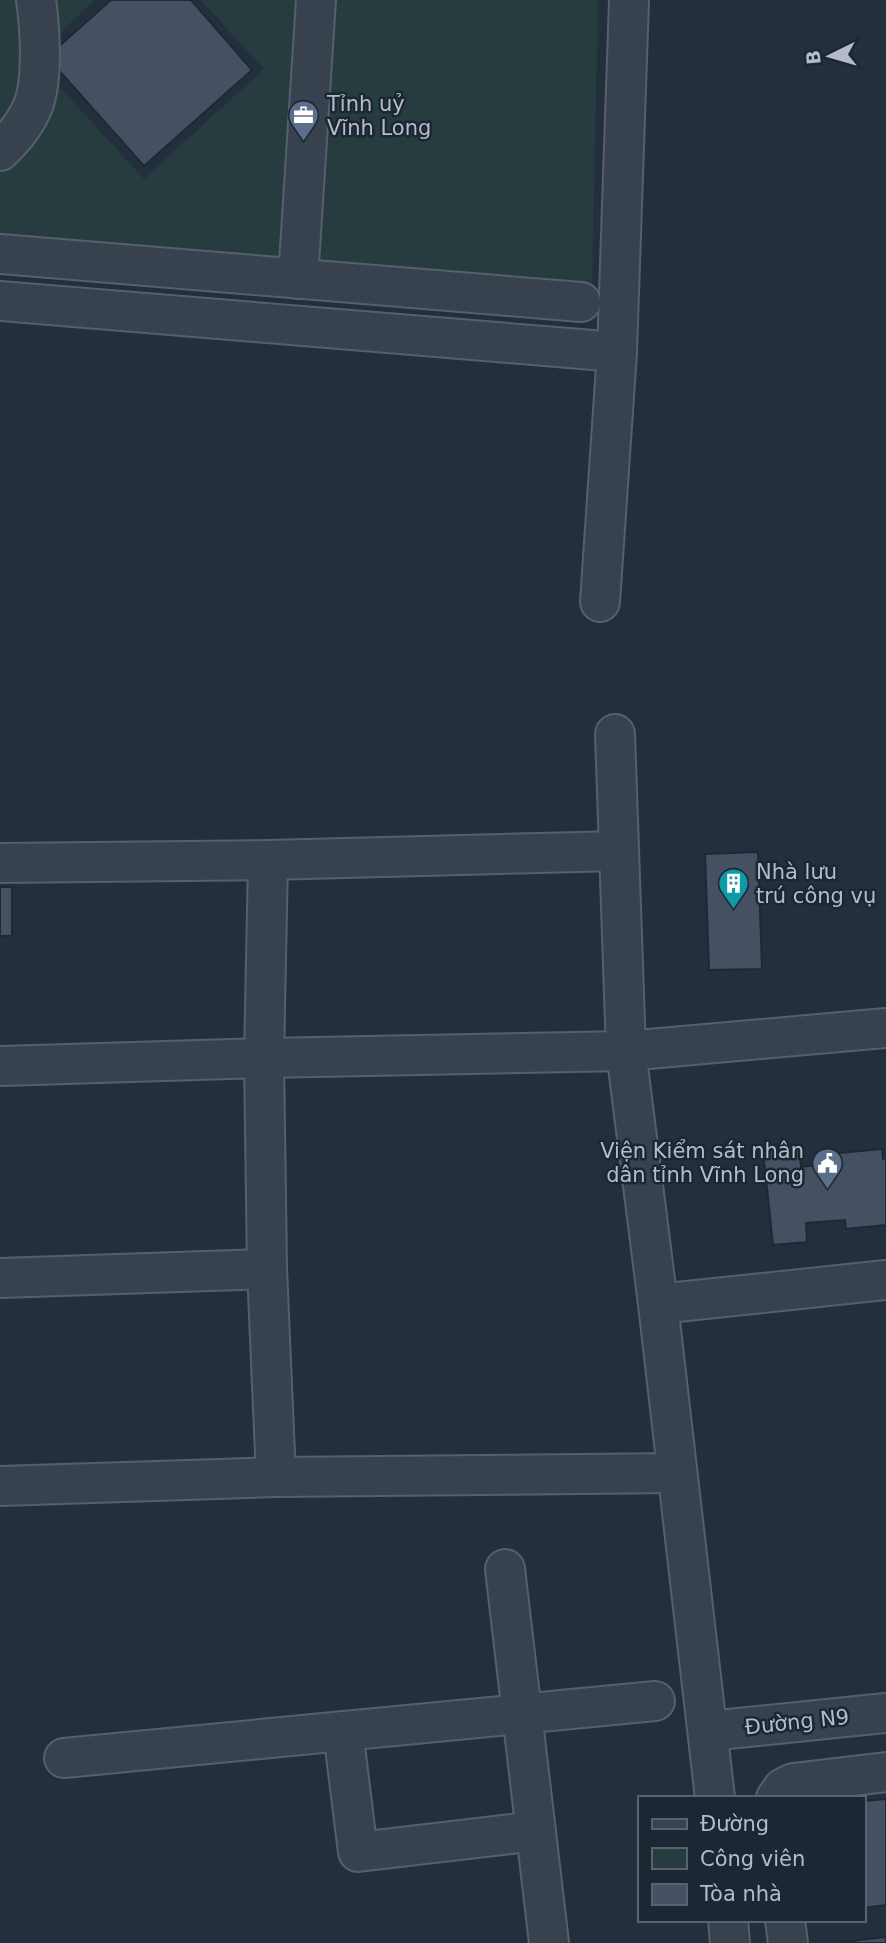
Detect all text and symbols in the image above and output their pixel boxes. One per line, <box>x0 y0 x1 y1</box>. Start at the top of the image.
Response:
north arrow <box>795 21 865 91</box>
text: B <box>801 49 825 66</box>
place label: Tỉnh uỷ Vĩnh Long <box>326 92 431 140</box>
office icon: Tỉnh uỷ Vĩnh Long <box>287 99 321 143</box>
place label: Nhà lưu trú công vụ <box>756 860 876 908</box>
building icon: Nhà lưu trú công vụ <box>716 867 750 911</box>
place label: Viện Kiểm sát nhân dân tỉnh Vĩnh Long <box>600 1139 804 1187</box>
public building icon: Viện Kiểm sát nhân dân tỉnh Vĩnh Long <box>810 1146 844 1190</box>
street label: Đường N9 <box>744 1705 850 1739</box>
legend <box>638 1796 865 1922</box>
text: Đường <box>700 1812 769 1836</box>
text: Công viên <box>700 1847 805 1871</box>
text: Tòa nhà <box>699 1882 782 1906</box>

